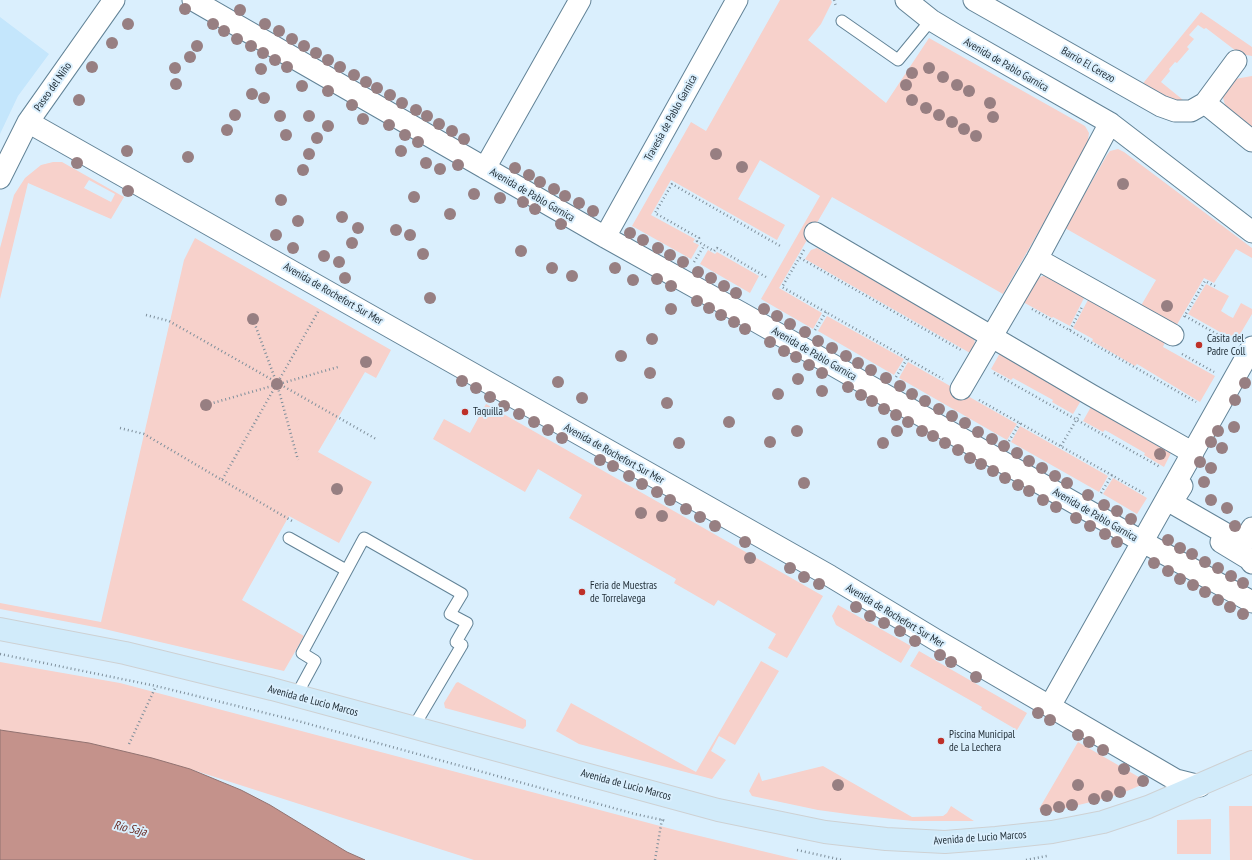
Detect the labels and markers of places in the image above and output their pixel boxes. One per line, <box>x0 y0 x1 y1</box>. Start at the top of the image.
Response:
place label: Casita del Padre Coll <box>1207 332 1245 358</box>
marker: Casita del Padre Coll <box>1194 340 1204 350</box>
place label: Taquilla <box>473 405 503 419</box>
marker: Taquilla <box>460 407 470 417</box>
place label: Feria de Muestras de Torrelavega <box>590 579 657 605</box>
marker: Feria de Muestras de Torrelavega <box>577 587 587 597</box>
place label: Piscina Municipal de La Lechera <box>949 728 1015 754</box>
marker: Piscina Municipal de La Lechera <box>936 736 946 746</box>

